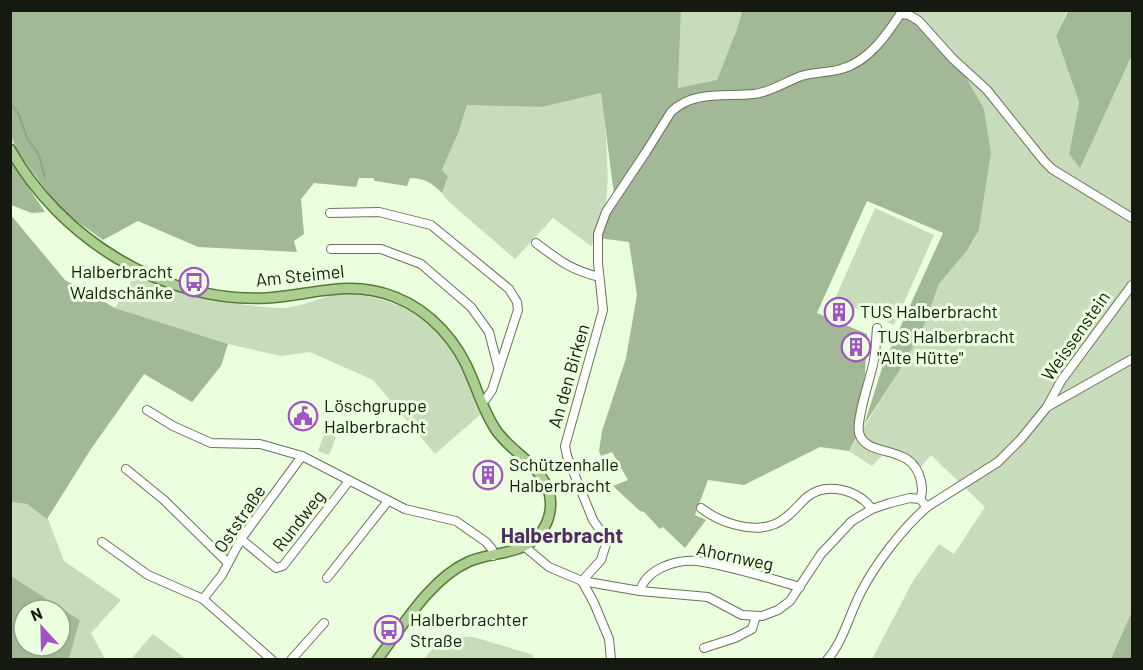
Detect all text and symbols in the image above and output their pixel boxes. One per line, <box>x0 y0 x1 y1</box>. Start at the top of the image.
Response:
street label: Am Steimel <box>255 259 345 291</box>
place label: Halberbracht Waldschänke <box>70 260 173 303</box>
bus stop icon: Halberbracht Waldschänke <box>178 266 210 298</box>
street label: Weissenstein <box>1036 286 1114 384</box>
building icon: TUS Halberbracht <box>823 296 855 328</box>
place label: TUS Halberbracht <box>860 300 998 322</box>
street label: An den Birken <box>543 321 593 430</box>
place label: TUS Halberbracht "Alte Hütte" <box>877 325 1015 368</box>
building icon: TUS Halberbracht "Alte Hütte" <box>840 331 872 363</box>
place label: Löschgruppe Halberbracht <box>324 394 427 437</box>
public building icon: Löschgruppe Halberbracht <box>287 400 319 432</box>
place label: Schützenhalle Halberbracht <box>509 453 619 496</box>
building icon: Schützenhalle Halberbracht <box>472 459 504 491</box>
street label: Oststraße <box>209 480 270 556</box>
street label: Rundweg <box>267 485 329 556</box>
district label: Halberbracht <box>501 522 623 547</box>
street label: Ahornweg <box>695 537 776 575</box>
north arrow <box>12 598 72 658</box>
text: N <box>28 603 45 624</box>
place label: Halberbrachter Straße <box>410 608 528 651</box>
bus stop icon: Halberbrachter Straße <box>373 614 405 646</box>

